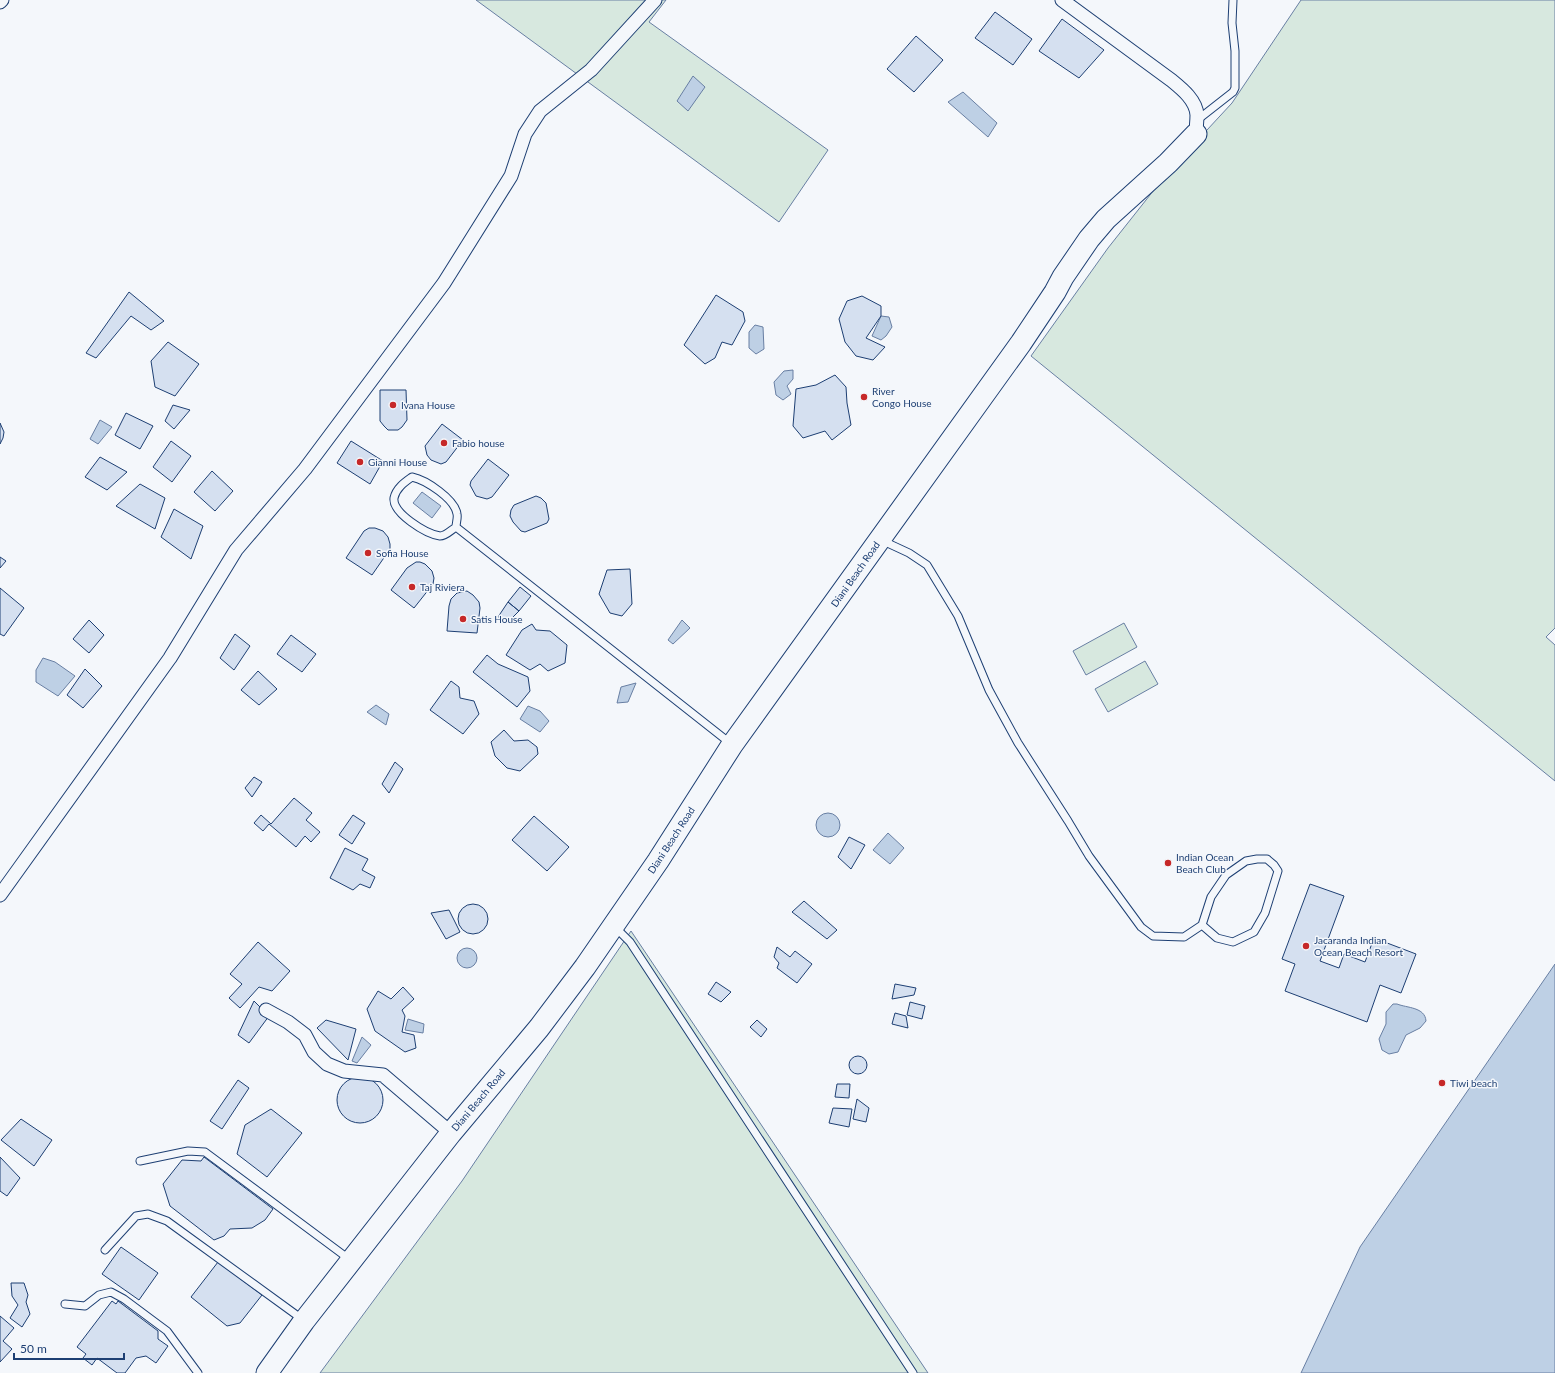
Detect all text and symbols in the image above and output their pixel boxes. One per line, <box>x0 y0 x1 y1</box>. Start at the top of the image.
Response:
place label: River Congo House <box>872 385 932 409</box>
marker: River Congo House <box>859 392 869 402</box>
place label: Ivana House <box>401 399 455 411</box>
marker: Ivana House <box>388 400 398 410</box>
place label: Fabio house <box>452 437 505 449</box>
marker: Fabio house <box>439 438 449 448</box>
place label: Gianni House <box>368 456 427 468</box>
marker: Gianni House <box>355 457 365 467</box>
street label: Diani Beach Road <box>828 539 882 609</box>
place label: Sofia House <box>376 547 429 559</box>
marker: Sofia House <box>363 548 373 558</box>
place label: Taj Riviera <box>420 581 465 593</box>
marker: Taj Riviera <box>407 582 417 592</box>
place label: Satis House <box>471 613 523 625</box>
marker: Satis House <box>458 614 468 624</box>
street label: Diani Beach Road <box>645 804 697 876</box>
place label: Indian Ocean Beach Club <box>1176 851 1234 875</box>
marker: Indian Ocean Beach Club <box>1163 858 1173 868</box>
place label: Jacaranda Indian Ocean Beach Resort <box>1314 934 1403 958</box>
marker: Jacaranda Indian Ocean Beach Resort <box>1301 941 1311 951</box>
street label: Diani Beach Road <box>449 1067 507 1133</box>
place label: Tiwi beach <box>1450 1077 1497 1089</box>
marker: Tiwi beach <box>1437 1078 1447 1088</box>
scale bar <box>14 1335 124 1361</box>
text: 50 m <box>20 1341 47 1356</box>

